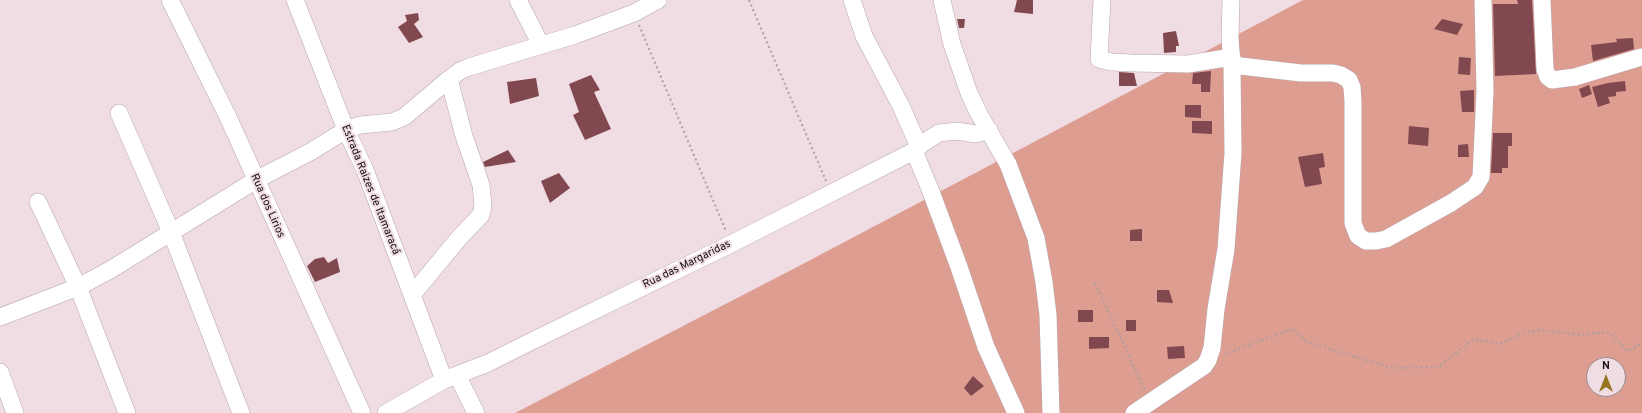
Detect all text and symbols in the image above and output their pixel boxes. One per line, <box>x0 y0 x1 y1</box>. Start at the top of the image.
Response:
street label: Estrada Raizes de Itamaracá <box>338 123 402 257</box>
street label: Rua dos Lirios <box>247 172 287 240</box>
street label: Rua das Margaridas <box>641 238 733 292</box>
north arrow <box>1586 357 1626 397</box>
text: N <box>1602 359 1610 373</box>

